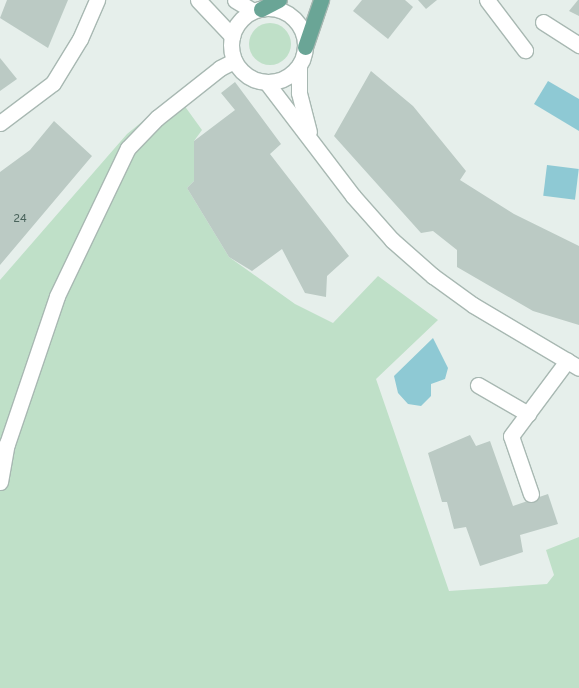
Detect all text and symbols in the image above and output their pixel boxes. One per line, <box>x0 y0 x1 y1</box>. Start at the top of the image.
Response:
house number: 24 <box>13 212 27 226</box>

